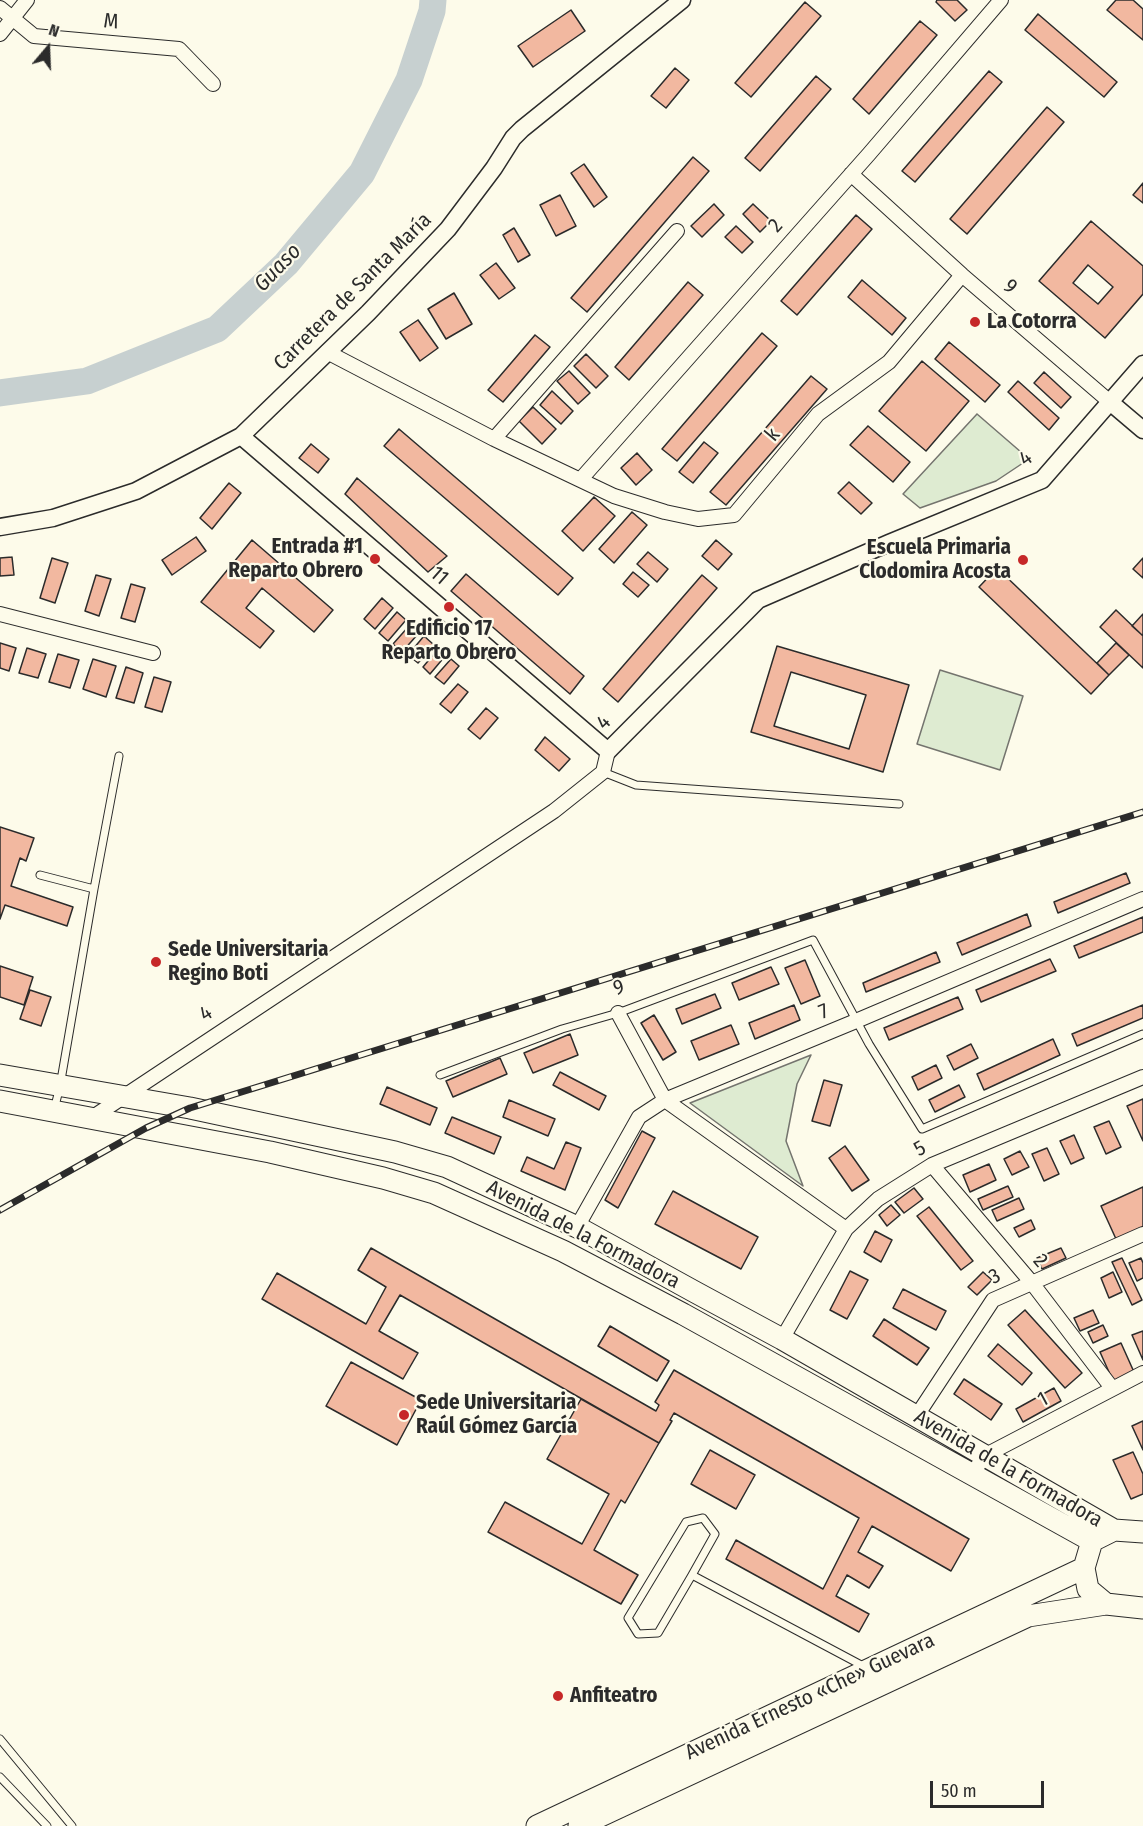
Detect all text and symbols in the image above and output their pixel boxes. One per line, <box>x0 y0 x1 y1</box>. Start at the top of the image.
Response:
street label: M <box>102 9 120 35</box>
north arrow <box>18 18 78 78</box>
text: N <box>46 20 62 41</box>
street label: Carretera de Santa María <box>269 208 437 376</box>
street label: 2 <box>764 214 788 238</box>
water label: Guaso <box>249 239 307 297</box>
street label: 9 <box>998 274 1022 300</box>
place label: La Cotorra <box>987 309 1077 335</box>
marker: La Cotorra <box>968 315 982 329</box>
street label: k <box>760 423 786 447</box>
street label: 4 <box>1014 446 1038 472</box>
place label: Entrada #1 Reparto Obrero <box>228 534 363 584</box>
place label: Escuela Primaria Clodomira Acosta <box>859 535 1011 585</box>
marker: Entrada #1 Reparto Obrero <box>368 552 382 566</box>
marker: Escuela Primaria Clodomira Acosta <box>1016 553 1030 567</box>
street label: 11 <box>425 561 453 591</box>
marker: Edificio 17 Reparto Obrero <box>442 600 456 614</box>
place label: Edificio 17 Reparto Obrero <box>382 616 516 666</box>
street label: 4 <box>591 710 617 736</box>
place label: Sede Universitaria Regino Boti <box>168 937 328 987</box>
marker: Sede Universitaria Regino Boti <box>149 955 163 969</box>
street label: 9 <box>610 974 628 1002</box>
street label: 7 <box>815 999 833 1025</box>
street label: 4 <box>195 1001 217 1027</box>
street label: 5 <box>910 1136 930 1162</box>
street label: Avenida de la Formadora <box>482 1175 684 1295</box>
street label: 2 <box>1027 1249 1053 1273</box>
street label: 3 <box>985 1264 1005 1290</box>
street label: 1 <box>1033 1387 1053 1413</box>
place label: Sede Universitaria Raúl Gómez García <box>416 1390 577 1440</box>
street label: Avenida de la Formadora <box>909 1405 1107 1533</box>
marker: Sede Universitaria Raúl Gómez García <box>397 1408 411 1422</box>
street label: Avenida Ernesto «Che» Guevara <box>681 1628 939 1766</box>
place label: Anfiteatro <box>570 1683 658 1709</box>
marker: Anfiteatro <box>551 1689 565 1703</box>
scale bar <box>933 1769 1047 1807</box>
text: 50 m <box>941 1780 977 1802</box>

